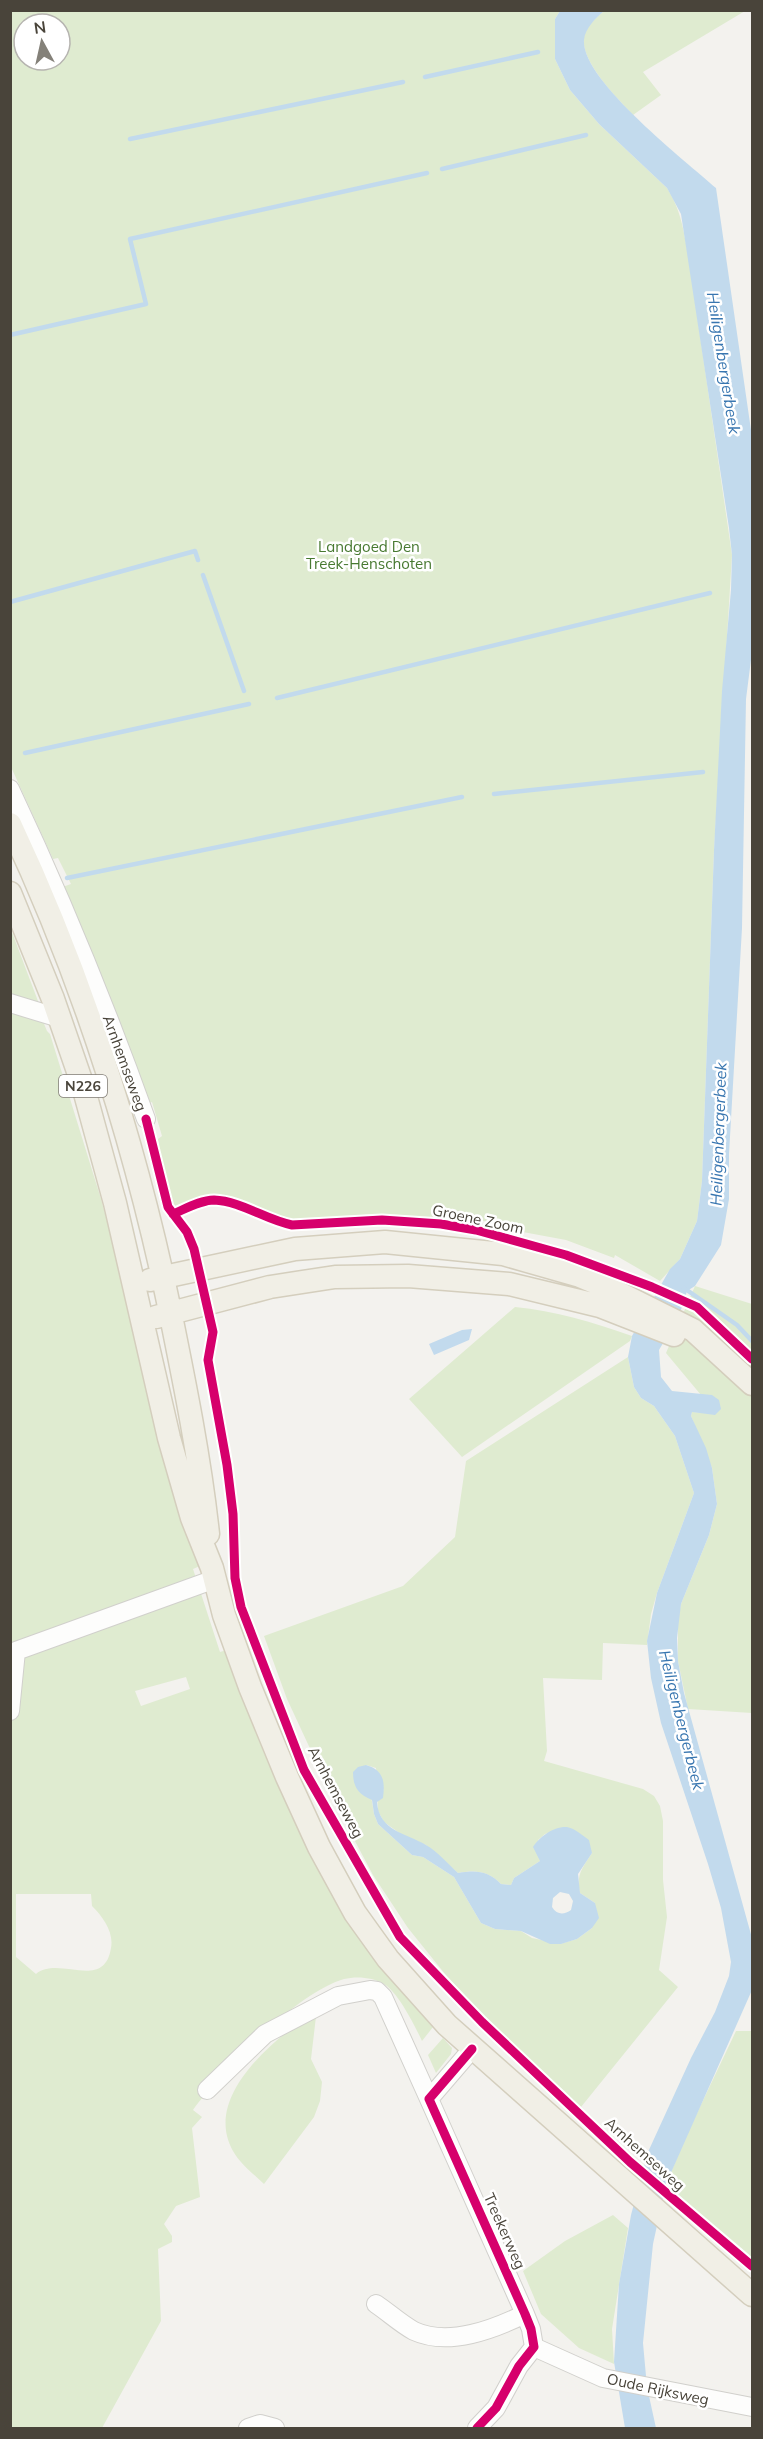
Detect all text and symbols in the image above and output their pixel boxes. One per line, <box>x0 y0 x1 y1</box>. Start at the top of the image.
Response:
north arrow <box>12 12 72 72</box>
text: N <box>33 16 47 38</box>
water label: Heiligenbergerbeek <box>703 291 745 436</box>
park label: Landgoed Den Treek-Henschoten <box>306 537 432 573</box>
street label: Arnhemseweg <box>99 1012 151 1114</box>
water label: Heiligenbergerbeek <box>706 1061 731 1206</box>
road number: N226 <box>59 1075 107 1097</box>
street label: Groene Zoom <box>431 1200 525 1238</box>
water label: Heiligenbergerbeek <box>655 1648 709 1793</box>
street label: Arnhemseweg <box>304 1743 368 1841</box>
street label: Arnhemseweg <box>601 2113 689 2195</box>
street label: Treekerweg <box>480 2190 530 2272</box>
street label: Oude Rijksweg <box>605 2369 711 2409</box>

